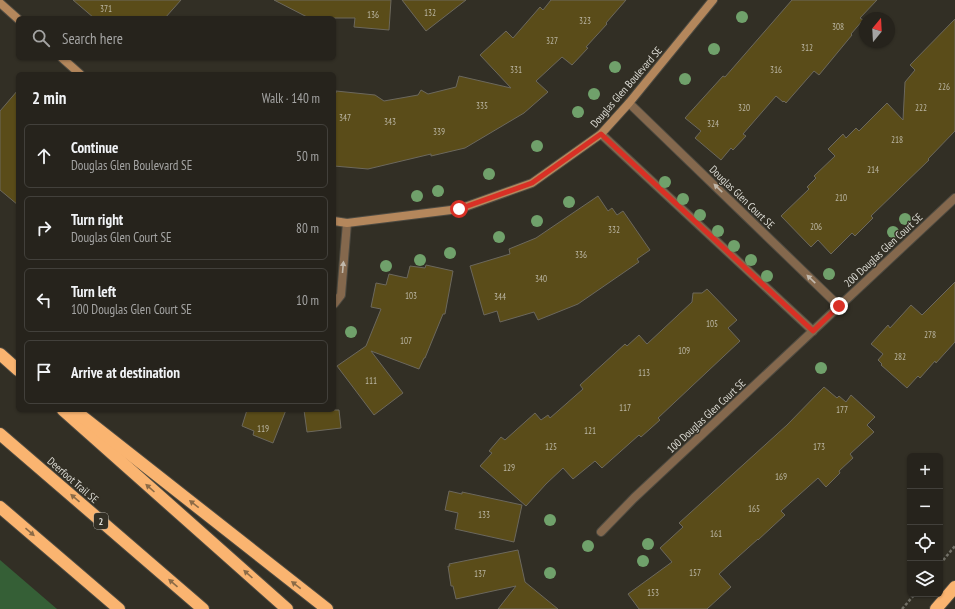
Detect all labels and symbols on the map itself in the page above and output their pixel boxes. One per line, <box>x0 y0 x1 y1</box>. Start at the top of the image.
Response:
house number: 371 <box>100 3 112 14</box>
house number: 132 <box>424 7 436 18</box>
house number: 136 <box>367 9 379 20</box>
north arrow <box>859 12 895 48</box>
house number: 323 <box>579 15 591 26</box>
house number: 308 <box>832 21 844 32</box>
house number: 327 <box>546 35 558 46</box>
house number: 312 <box>801 42 813 53</box>
street label: Douglas Glen Boulevard SE <box>587 43 665 130</box>
house number: 331 <box>510 64 522 75</box>
house number: 316 <box>770 64 782 75</box>
house number: 226 <box>938 81 950 92</box>
house number: 335 <box>476 100 488 111</box>
house number: 320 <box>738 102 750 113</box>
house number: 222 <box>915 102 927 113</box>
house number: 347 <box>339 112 351 123</box>
house number: 343 <box>384 116 396 127</box>
house number: 324 <box>707 118 719 129</box>
house number: 339 <box>433 126 445 137</box>
house number: 218 <box>891 134 903 145</box>
street label: Douglas Glen Court SE <box>707 162 778 232</box>
house number: 214 <box>867 164 879 175</box>
one-way arrow <box>712 184 723 193</box>
house number: 210 <box>835 192 847 203</box>
route start <box>450 200 468 218</box>
street label: 200 Douglas Glen Court SE <box>841 210 925 290</box>
house number: 206 <box>810 221 822 232</box>
house number: 332 <box>608 224 620 235</box>
house number: 336 <box>575 249 587 260</box>
one-way arrow <box>340 261 346 273</box>
house number: 340 <box>535 273 547 284</box>
one-way arrow <box>806 274 816 284</box>
house number: 103 <box>405 290 417 301</box>
house number: 344 <box>494 291 506 302</box>
route end <box>830 297 848 315</box>
house number: 105 <box>706 318 718 329</box>
house number: 278 <box>924 329 936 340</box>
house number: 107 <box>400 335 412 346</box>
house number: 109 <box>678 345 690 356</box>
house number: 282 <box>894 351 906 362</box>
house number: 113 <box>638 367 650 378</box>
house number: 111 <box>365 375 377 386</box>
street label: 100 Douglas Glen Court SE <box>664 376 748 456</box>
house number: 117 <box>619 402 631 413</box>
house number: 177 <box>836 404 848 415</box>
house number: 119 <box>257 423 269 434</box>
house number: 121 <box>584 425 596 436</box>
house number: 125 <box>545 441 557 452</box>
house number: 173 <box>813 441 825 452</box>
street label: Deerfoot Trail SE <box>45 454 102 506</box>
house number: 129 <box>503 462 515 473</box>
house number: 169 <box>775 471 787 482</box>
one-way arrow <box>145 483 155 492</box>
one-way arrow <box>69 494 80 503</box>
one-way arrow <box>188 500 199 509</box>
house number: 165 <box>748 503 760 514</box>
house number: 133 <box>478 509 490 520</box>
road number: 2 <box>94 513 108 529</box>
one-way arrow <box>25 527 34 536</box>
house number: 161 <box>710 528 722 539</box>
house number: 157 <box>689 567 701 578</box>
house number: 137 <box>474 568 486 579</box>
one-way arrow <box>242 569 253 578</box>
one-way arrow <box>168 579 178 588</box>
one-way arrow <box>291 581 302 589</box>
house number: 153 <box>647 587 659 598</box>

